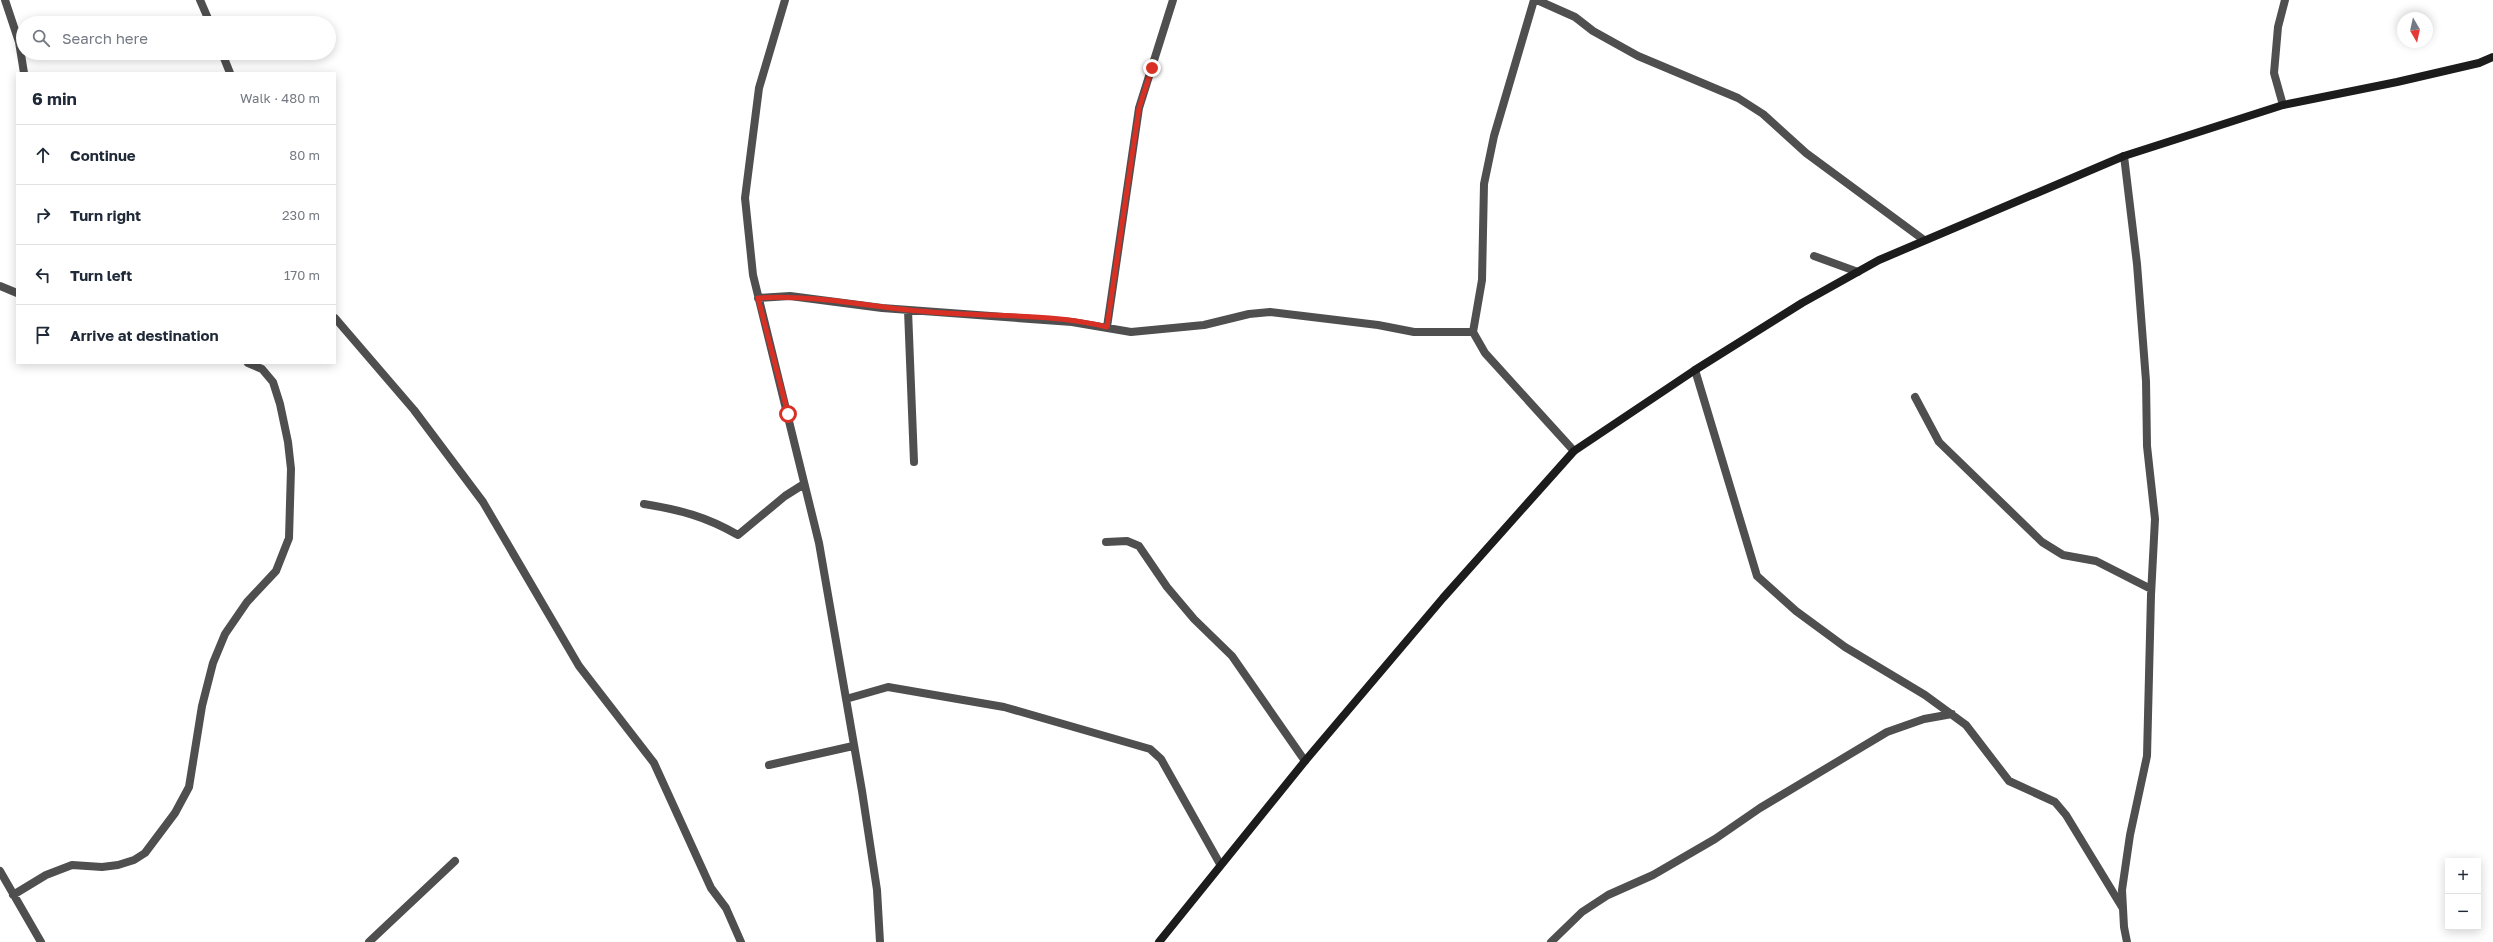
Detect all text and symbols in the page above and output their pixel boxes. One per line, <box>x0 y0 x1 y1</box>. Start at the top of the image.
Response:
north arrow <box>2397 12 2433 48</box>
search box <box>16 16 336 60</box>
icon: search <box>30 27 52 49</box>
text: Search here <box>62 29 148 47</box>
route end <box>1143 59 1161 77</box>
text: 6 min <box>32 88 77 109</box>
text: Walk · 480 m <box>240 90 320 106</box>
icon: ahead <box>32 144 54 166</box>
text: Continue <box>70 146 136 164</box>
text: 80 m <box>289 147 320 163</box>
icon: right <box>32 204 54 226</box>
text: Turn right <box>70 206 141 224</box>
text: 230 m <box>282 207 320 223</box>
icon: left <box>32 264 54 286</box>
text: Turn left <box>70 266 132 284</box>
text: 170 m <box>284 267 320 283</box>
icon: arrive <box>32 324 54 346</box>
text: Arrive at destination <box>70 326 219 344</box>
route start <box>779 405 797 423</box>
map controls <box>2445 858 2481 930</box>
button: + <box>2445 858 2481 894</box>
button: − <box>2445 894 2481 930</box>

